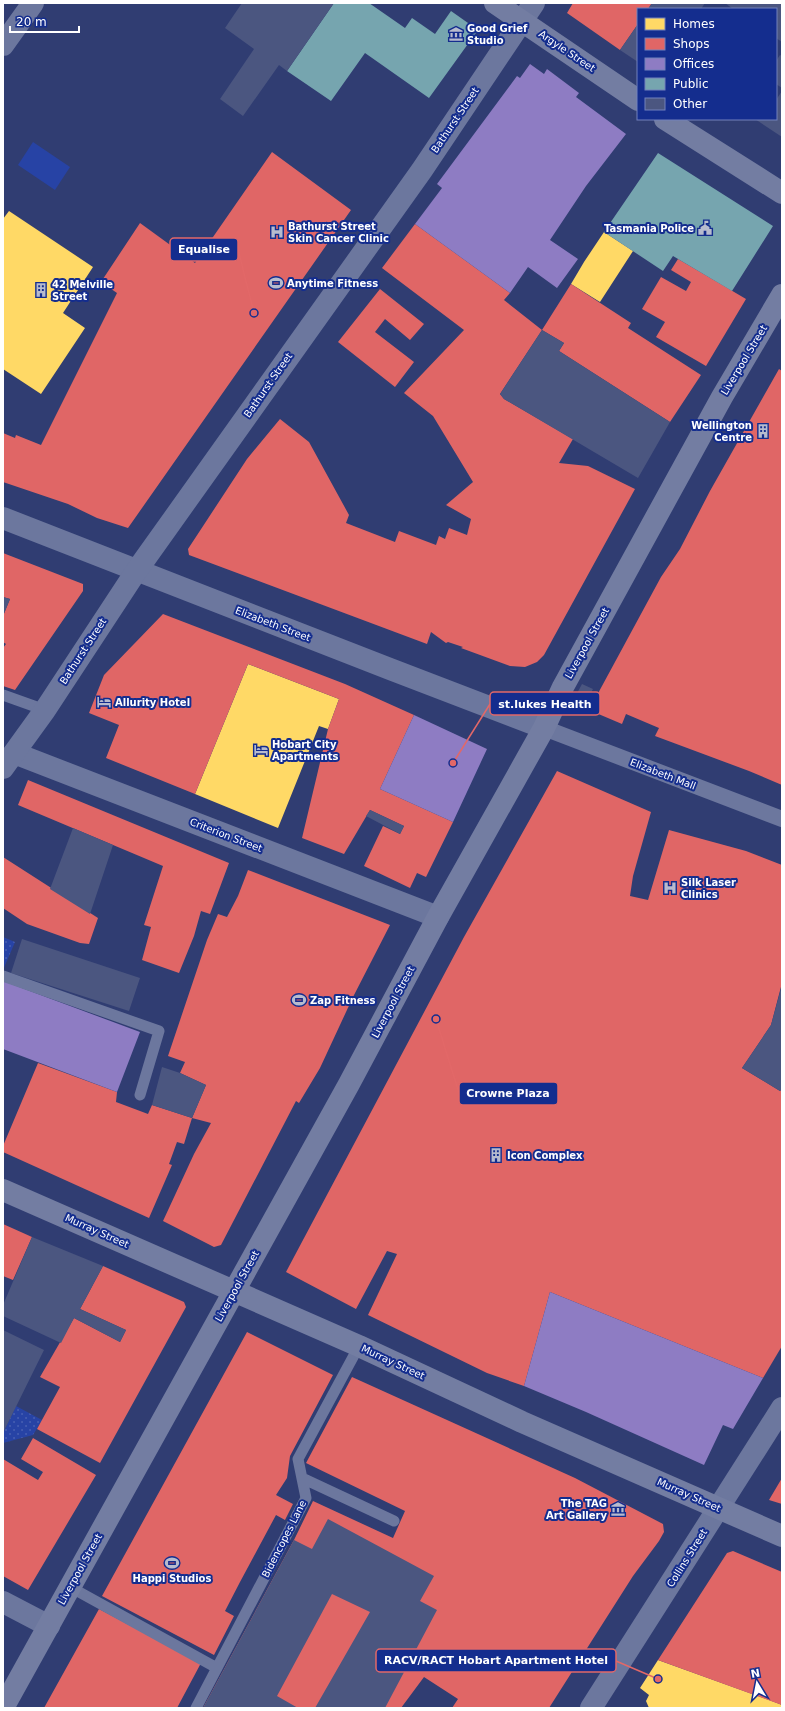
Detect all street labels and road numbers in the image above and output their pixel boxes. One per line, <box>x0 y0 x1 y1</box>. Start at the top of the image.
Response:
street label: Argyle Street <box>537 28 597 74</box>
street label: Bathurst Street <box>429 85 481 155</box>
street label: Liverpool Street <box>719 323 769 397</box>
street label: Bathurst Street <box>242 350 294 419</box>
street label: Elizabeth Street <box>234 605 312 643</box>
street label: Liverpool Street <box>563 606 611 680</box>
street label: Bathurst Street <box>58 616 108 686</box>
street label: Elizabeth Mall <box>629 756 697 792</box>
street label: Criterion Street <box>188 816 264 854</box>
street label: Liverpool Street <box>369 964 417 1040</box>
street label: Murray Street <box>63 1212 131 1250</box>
street label: Liverpool Street <box>213 1249 261 1323</box>
street label: Murray Street <box>360 1343 426 1382</box>
street label: Murray Street <box>655 1476 723 1514</box>
street label: Bidencopes Lane <box>260 1499 308 1579</box>
street label: Collins Street <box>665 1527 709 1589</box>
street label: Liverpool Street <box>56 1532 104 1606</box>

